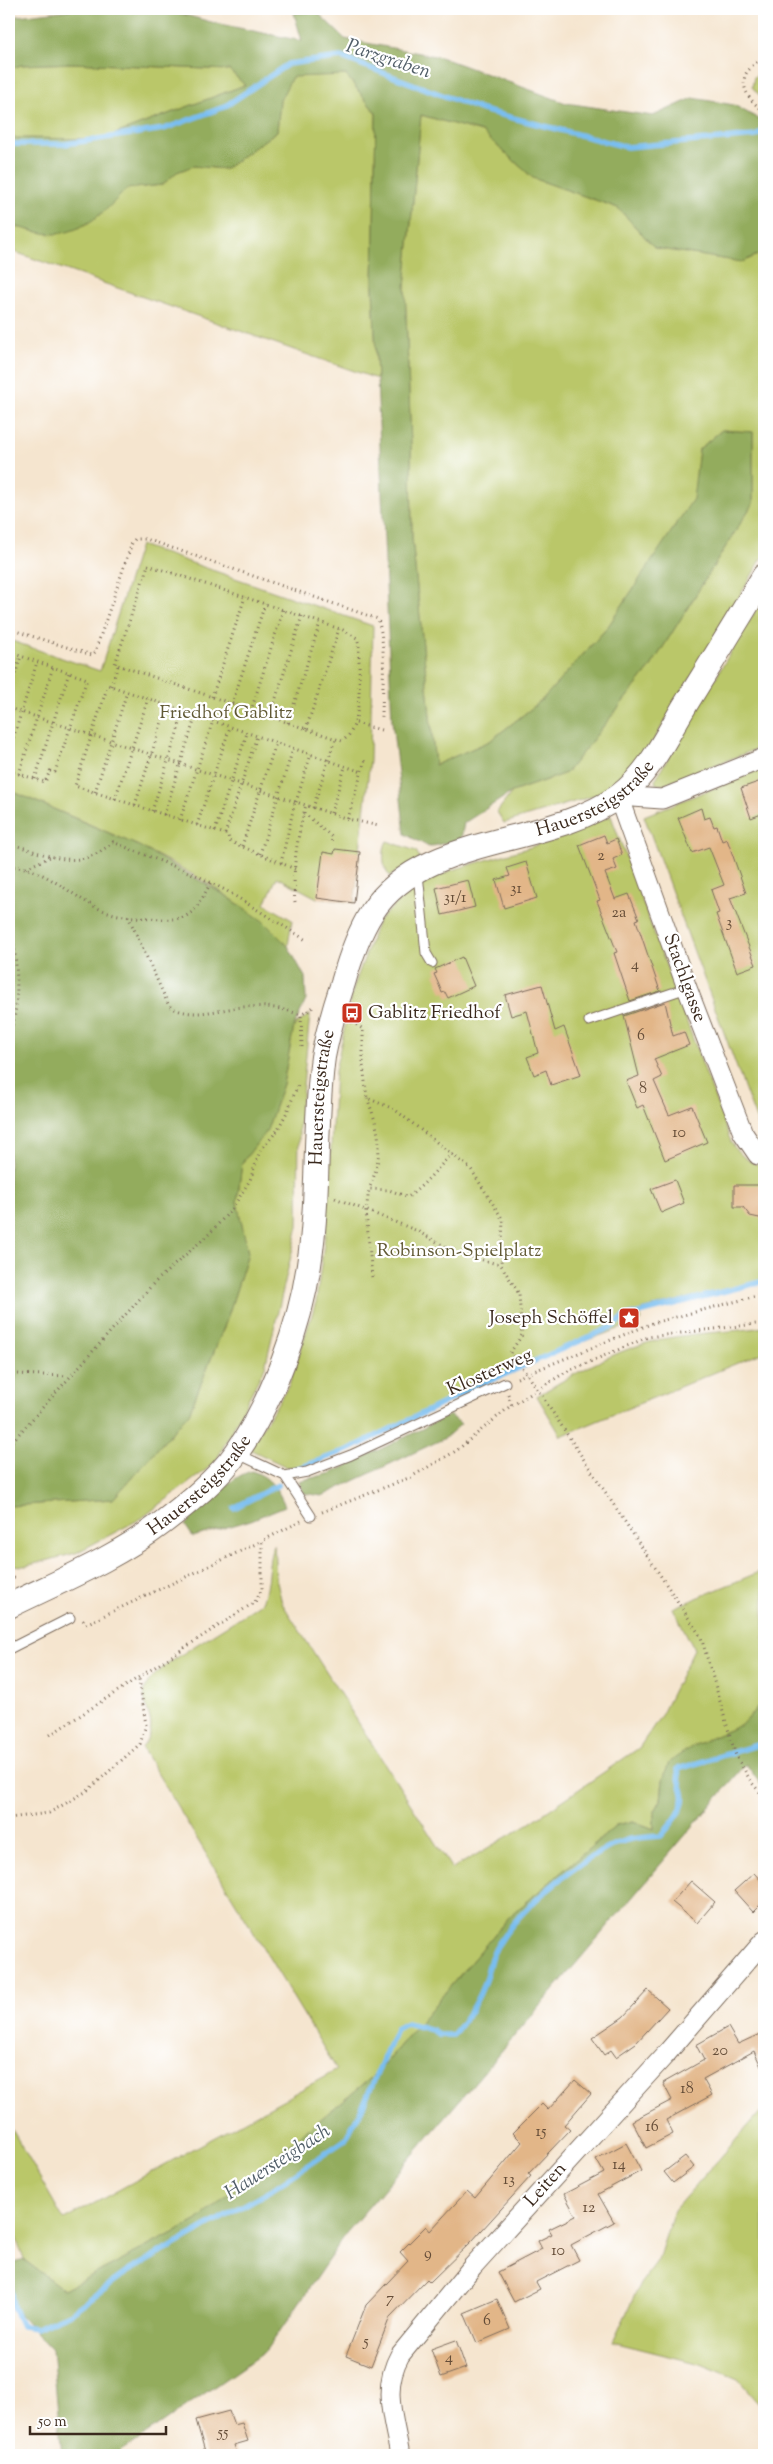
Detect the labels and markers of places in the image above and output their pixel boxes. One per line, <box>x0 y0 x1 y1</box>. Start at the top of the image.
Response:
place label: Gablitz Friedhof <box>368 1000 502 1027</box>
bus stop icon: Gablitz Friedhof <box>340 1001 364 1025</box>
place label: Joseph Schöffel <box>488 1305 613 1332</box>
place icon: Joseph Schöffel <box>617 1306 641 1330</box>

